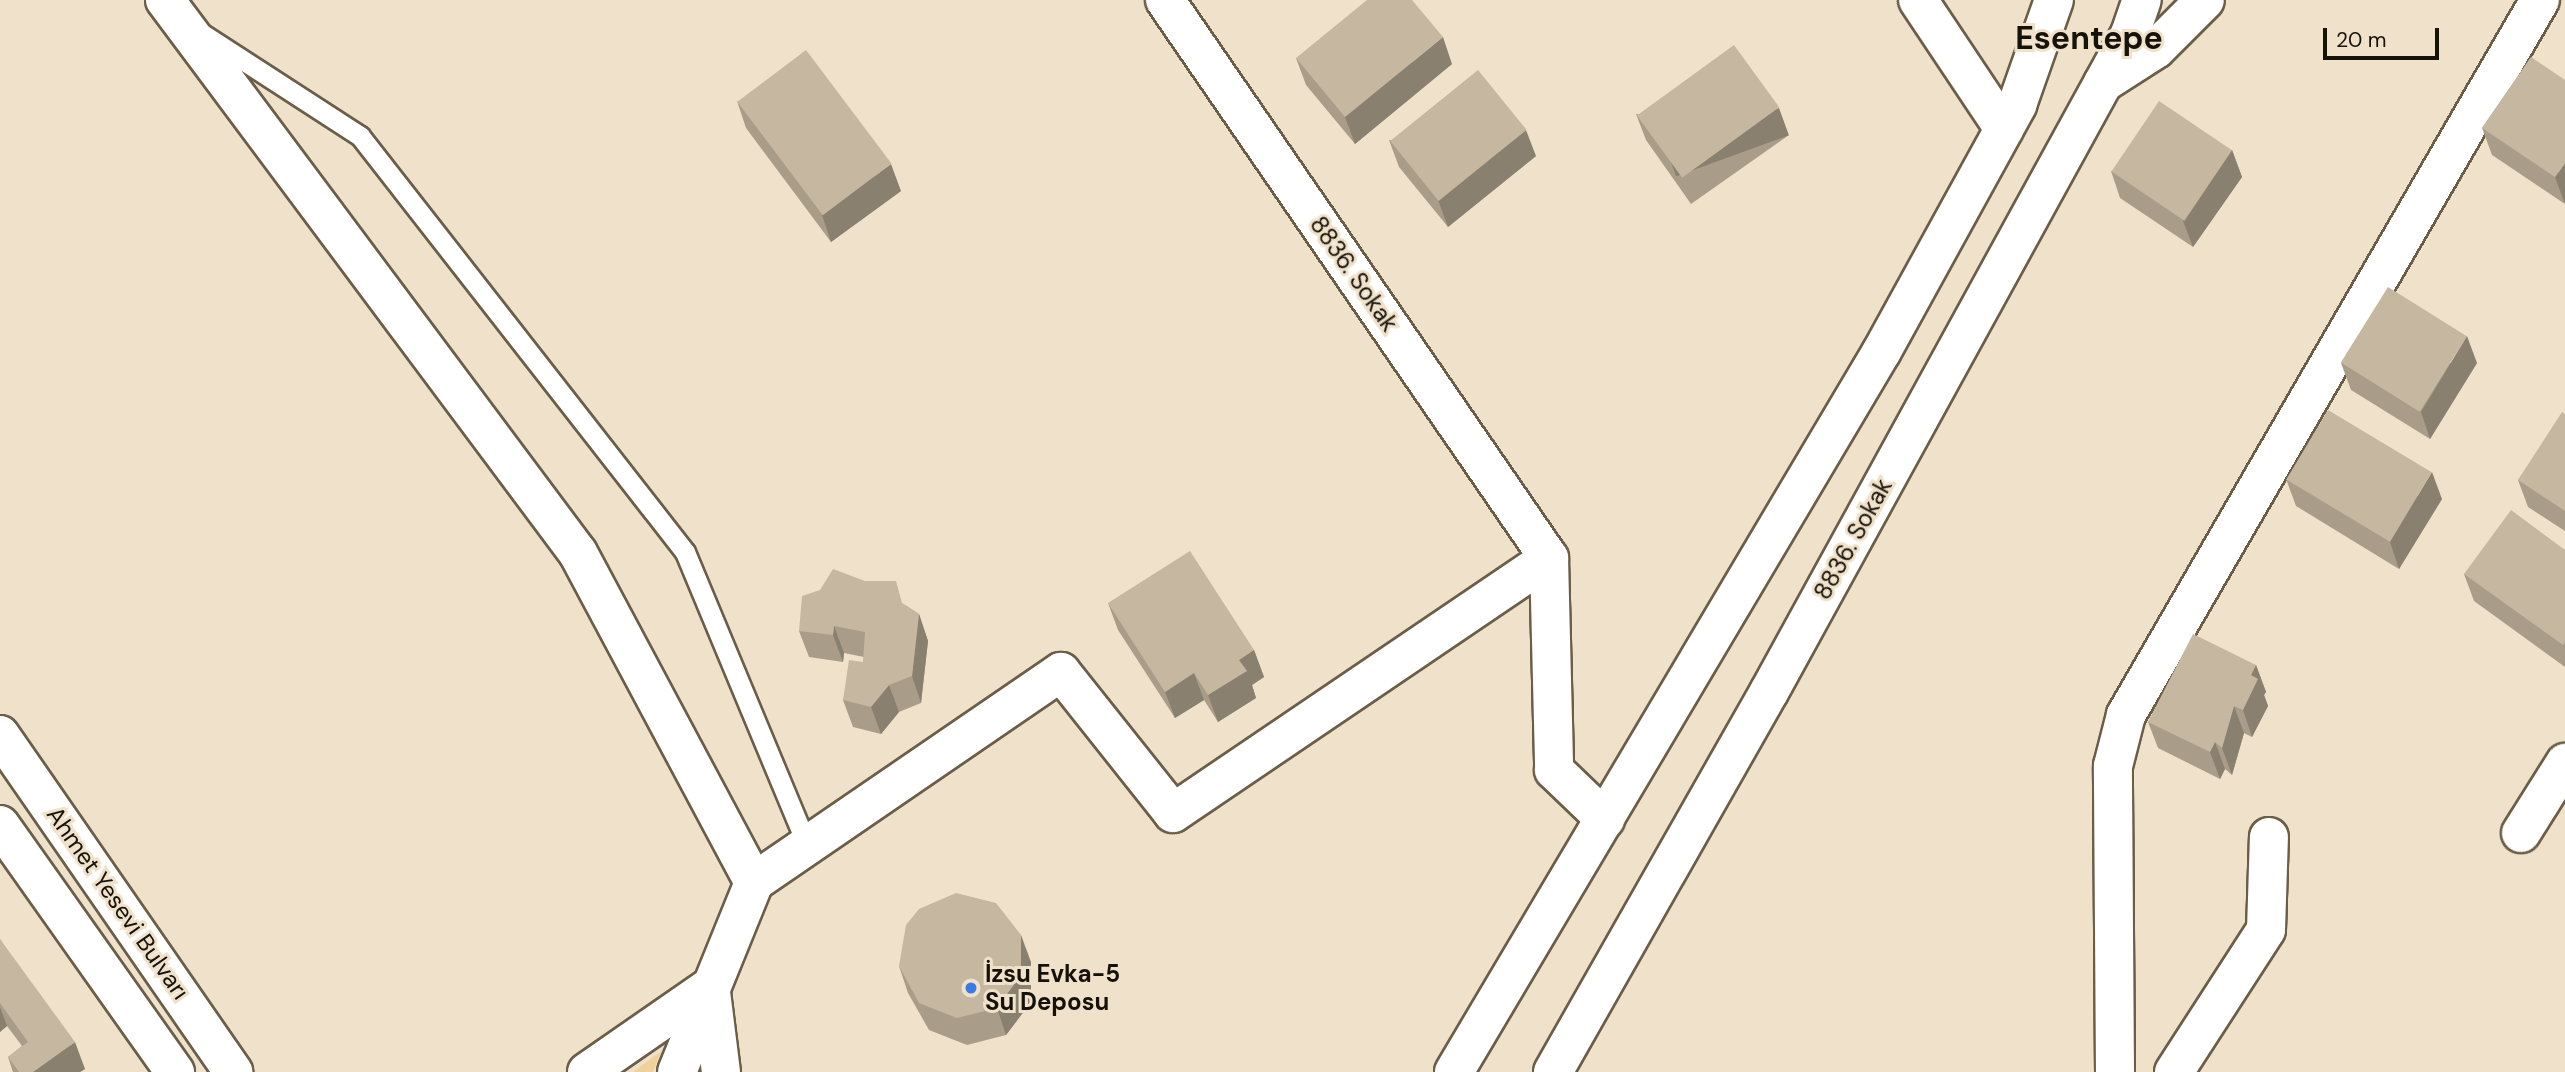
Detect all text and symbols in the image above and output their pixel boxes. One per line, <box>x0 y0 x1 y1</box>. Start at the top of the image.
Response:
scale bar <box>2327 14 2442 58</box>
district label: Esentepe <box>2015 19 2163 57</box>
text: 20 m <box>2336 26 2387 54</box>
street label: 8836. Sokak <box>1304 211 1404 337</box>
street label: 8836. Sokak <box>1808 473 1898 605</box>
street label: Ahmet Yesevi Bulvarı <box>41 801 195 1005</box>
place label: İzsu Evka-5 Su Deposu <box>985 960 1120 1016</box>
marker: İzsu Evka-5 Su Deposu <box>963 980 979 996</box>

